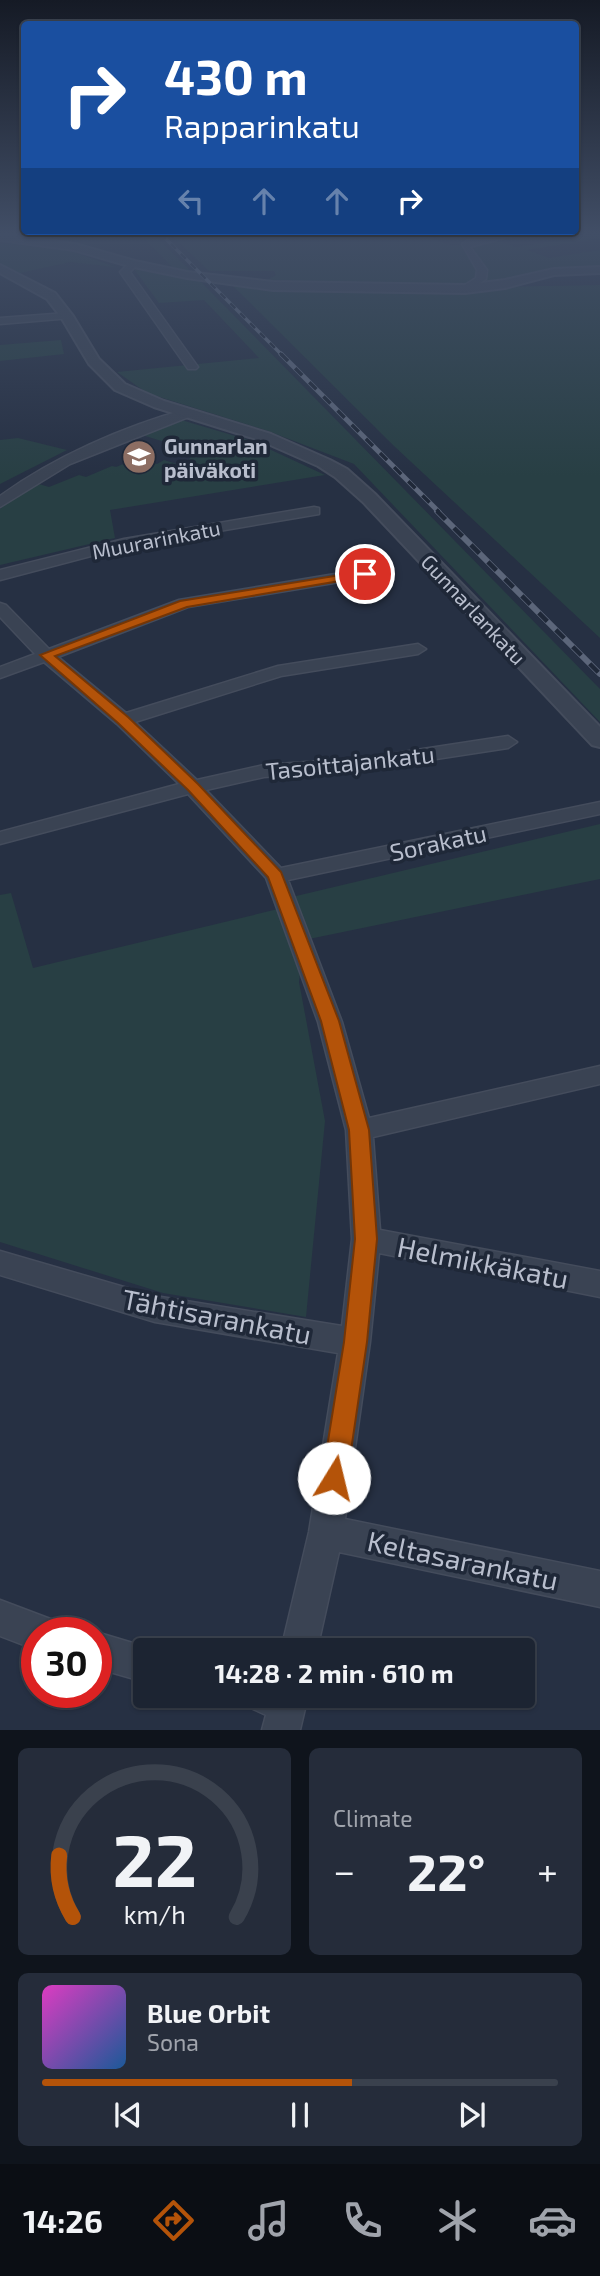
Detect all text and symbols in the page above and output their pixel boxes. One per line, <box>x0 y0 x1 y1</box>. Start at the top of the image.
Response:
text: 430 m <box>164 46 308 105</box>
icon: right <box>49 49 140 140</box>
text: Rapparinkatu <box>164 106 360 144</box>
icon: left <box>172 182 210 220</box>
icon: ahead <box>245 182 283 220</box>
icon: ahead <box>318 182 356 220</box>
icon: right <box>391 182 429 220</box>
place label: Gunnarlan päiväkoti <box>164 433 268 482</box>
school or university icon: Gunnarlan päiväkoti <box>120 438 158 476</box>
street label: Muurarinkatu <box>90 514 222 564</box>
pin <box>335 544 395 604</box>
street label: Gunnarlankatu <box>417 549 531 669</box>
icon: arrive <box>346 555 384 593</box>
street label: Tasoittajankatu <box>264 739 436 785</box>
street label: Sorakatu <box>387 818 489 866</box>
street label: Helmikkäkatu <box>395 1229 571 1295</box>
street label: Tähtisarankatu <box>120 1281 314 1351</box>
position arrow <box>297 1441 371 1515</box>
street label: Keltasarankatu <box>365 1523 561 1597</box>
speed limit sign: 30 <box>21 1617 112 1708</box>
text: 14:28 · 2 min · 610 m <box>214 1657 454 1688</box>
text: Climate <box>333 1804 413 1832</box>
text: 22 <box>112 1815 197 1903</box>
text: 22° <box>407 1839 485 1901</box>
text: − <box>333 1847 355 1893</box>
text: + <box>537 1847 558 1893</box>
text: km/h <box>123 1899 186 1929</box>
text: Blue Orbit <box>147 1997 270 2028</box>
text: Sona <box>147 2028 199 2056</box>
icon: previous <box>109 2096 147 2134</box>
icon: pause <box>281 2096 319 2134</box>
icon: next <box>453 2096 491 2134</box>
icon: directions <box>149 2196 198 2245</box>
icon: music <box>244 2196 293 2245</box>
icon: phone <box>338 2196 387 2245</box>
icon: climate <box>433 2196 482 2245</box>
icon: car <box>528 2196 577 2245</box>
text: 14:26 <box>23 2201 103 2239</box>

